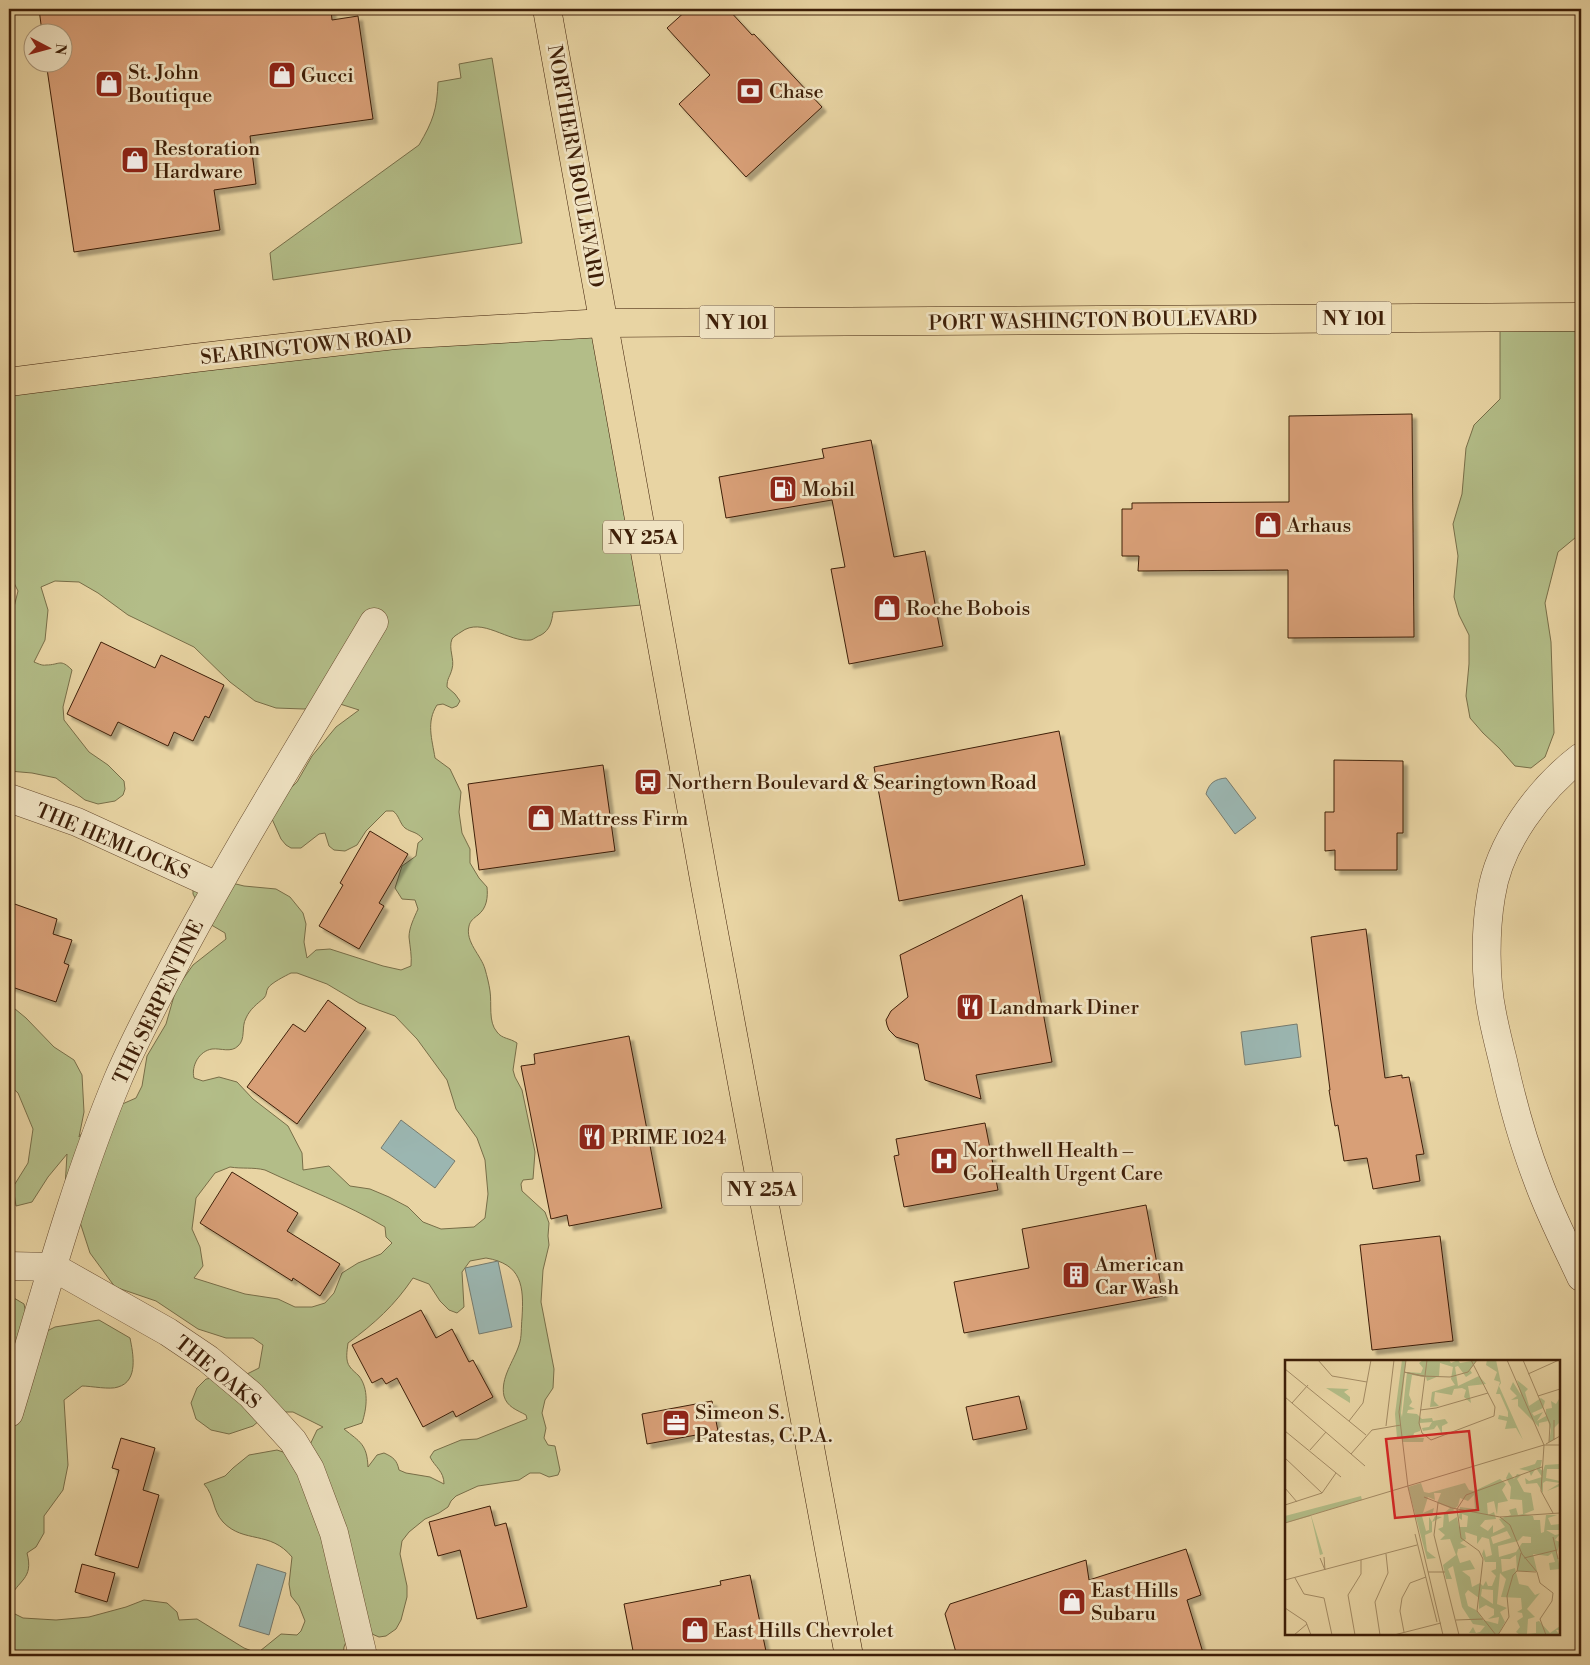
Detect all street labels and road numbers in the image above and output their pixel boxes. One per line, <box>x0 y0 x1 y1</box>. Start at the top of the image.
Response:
street label: NORTHERN BOULEVARD <box>541 43 608 290</box>
road number: NY 101 <box>1316 302 1392 334</box>
road number: NY 101 <box>700 306 774 338</box>
street label: PORT WASHINGTON BOULEVARD <box>928 306 1258 337</box>
street label: SEARINGTOWN ROAD <box>199 324 413 371</box>
road number: NY 25A <box>603 520 683 554</box>
street label: THE HEMLOCKS <box>31 799 193 886</box>
street label: THE SERPENTINE <box>109 916 210 1089</box>
road number: NY 25A <box>722 1172 802 1206</box>
street label: THE OAKS <box>169 1331 265 1415</box>

